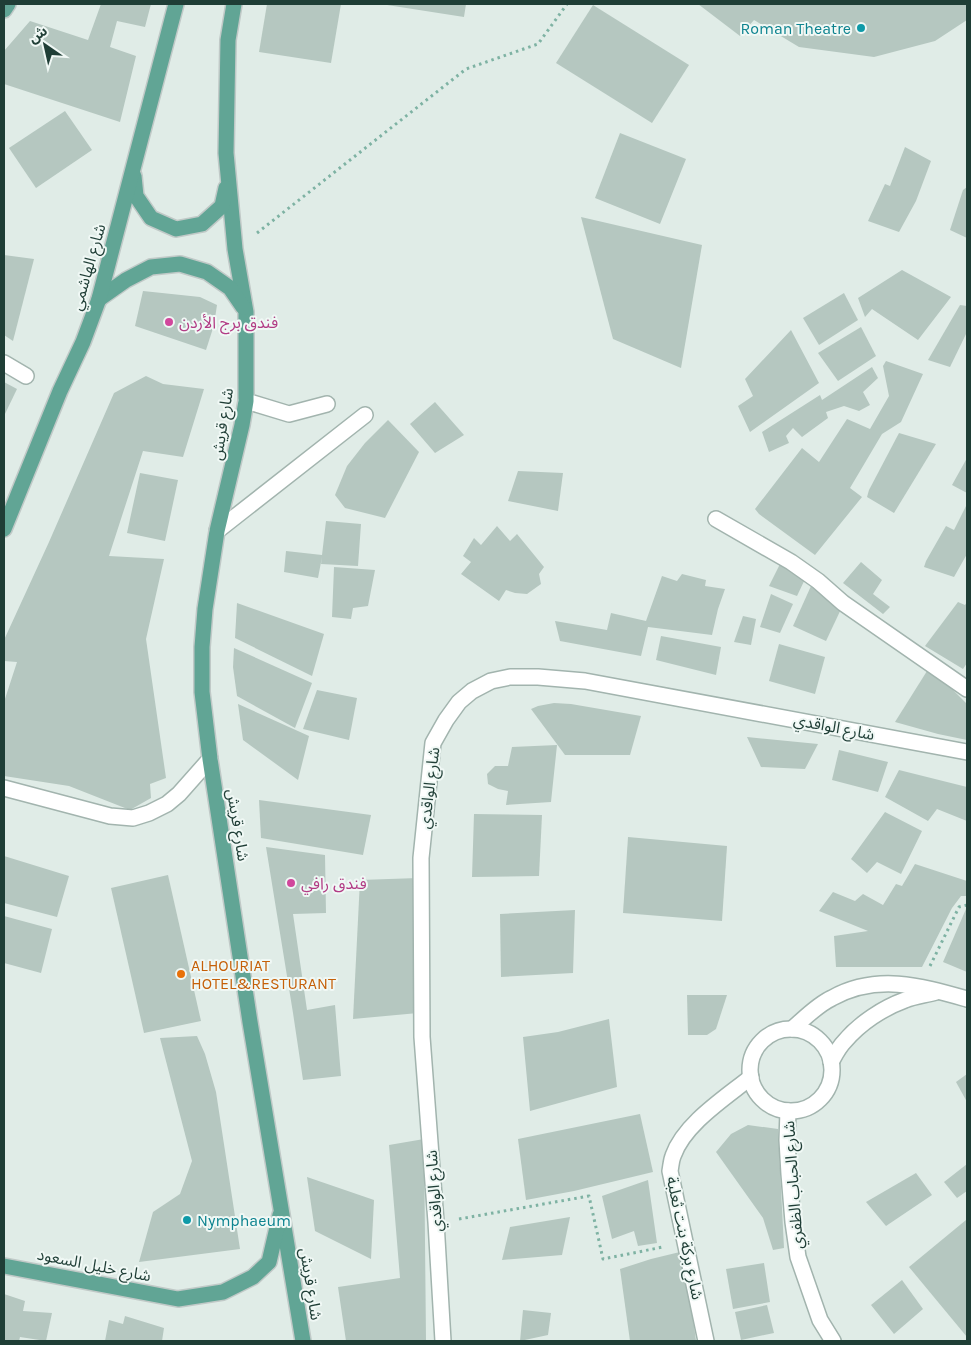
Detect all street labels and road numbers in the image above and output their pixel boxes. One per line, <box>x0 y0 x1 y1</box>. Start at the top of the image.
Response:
street label: شارع الهاشمي <box>67 221 112 313</box>
street label: شارع قريش <box>207 386 240 462</box>
street label: شارع الواقدي <box>791 710 876 747</box>
street label: شارع الواقدي <box>415 746 446 830</box>
street label: شارع قريش <box>220 787 253 863</box>
street label: شارع الحباب الظفري <box>779 1120 810 1250</box>
street label: شارع الواقدي <box>422 1149 449 1233</box>
street label: شارع بركة بنت ثعلبة <box>660 1175 707 1302</box>
street label: شارع خليل السعود <box>35 1245 153 1288</box>
street label: شارع قريش <box>293 1246 326 1322</box>

